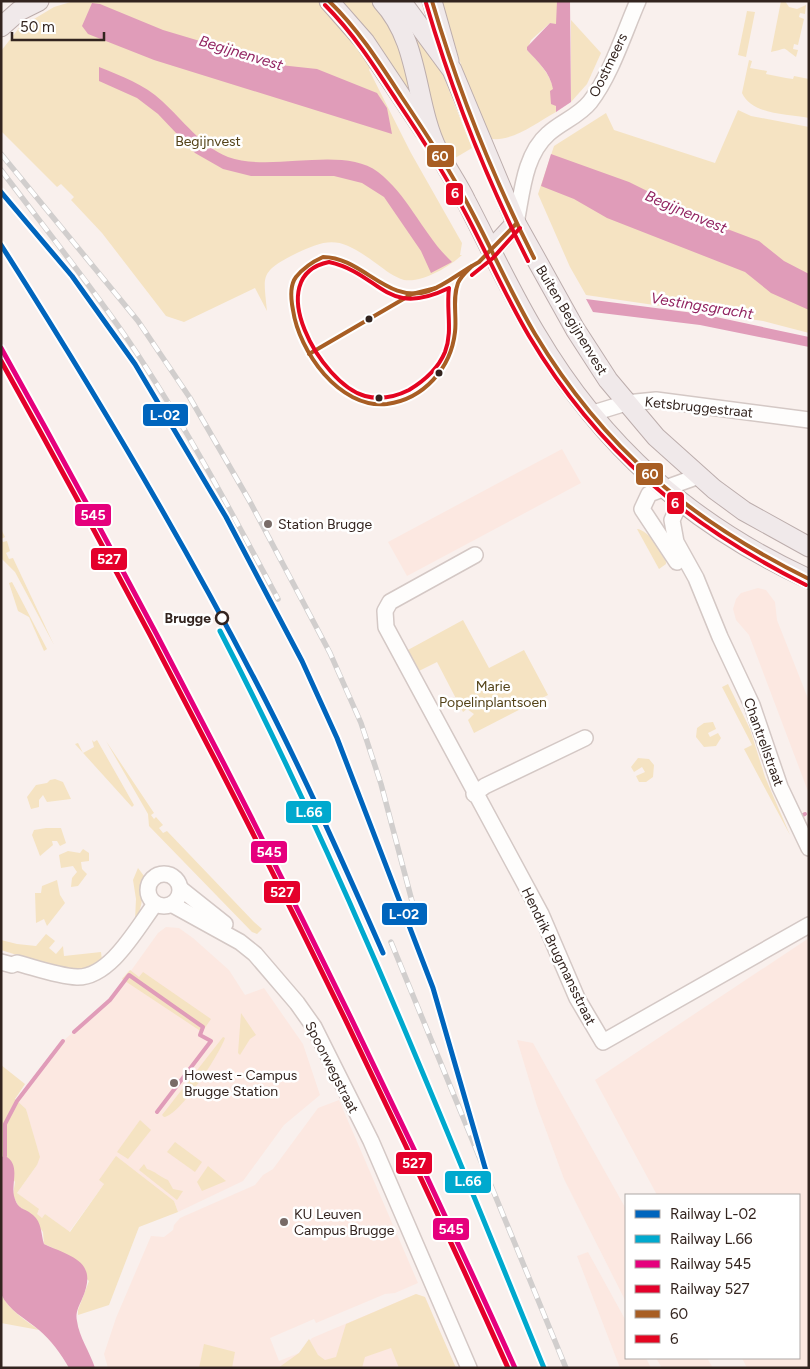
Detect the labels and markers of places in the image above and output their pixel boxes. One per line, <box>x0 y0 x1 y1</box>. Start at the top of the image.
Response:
unlabelled marker <box>364 314 374 324</box>
unlabelled marker <box>434 368 444 378</box>
unlabelled marker <box>374 393 384 403</box>
place label: Station Brugge <box>278 516 372 533</box>
marker: Station Brugge <box>262 518 274 530</box>
place label: Brugge <box>165 610 211 627</box>
marker: Brugge <box>215 611 229 625</box>
place label: Howest - Campus Brugge Station <box>184 1067 297 1100</box>
marker: Howest - Campus Brugge Station <box>168 1077 180 1089</box>
place label: KU Leuven Campus Brugge <box>294 1206 395 1239</box>
marker: KU Leuven Campus Brugge <box>278 1216 290 1228</box>

